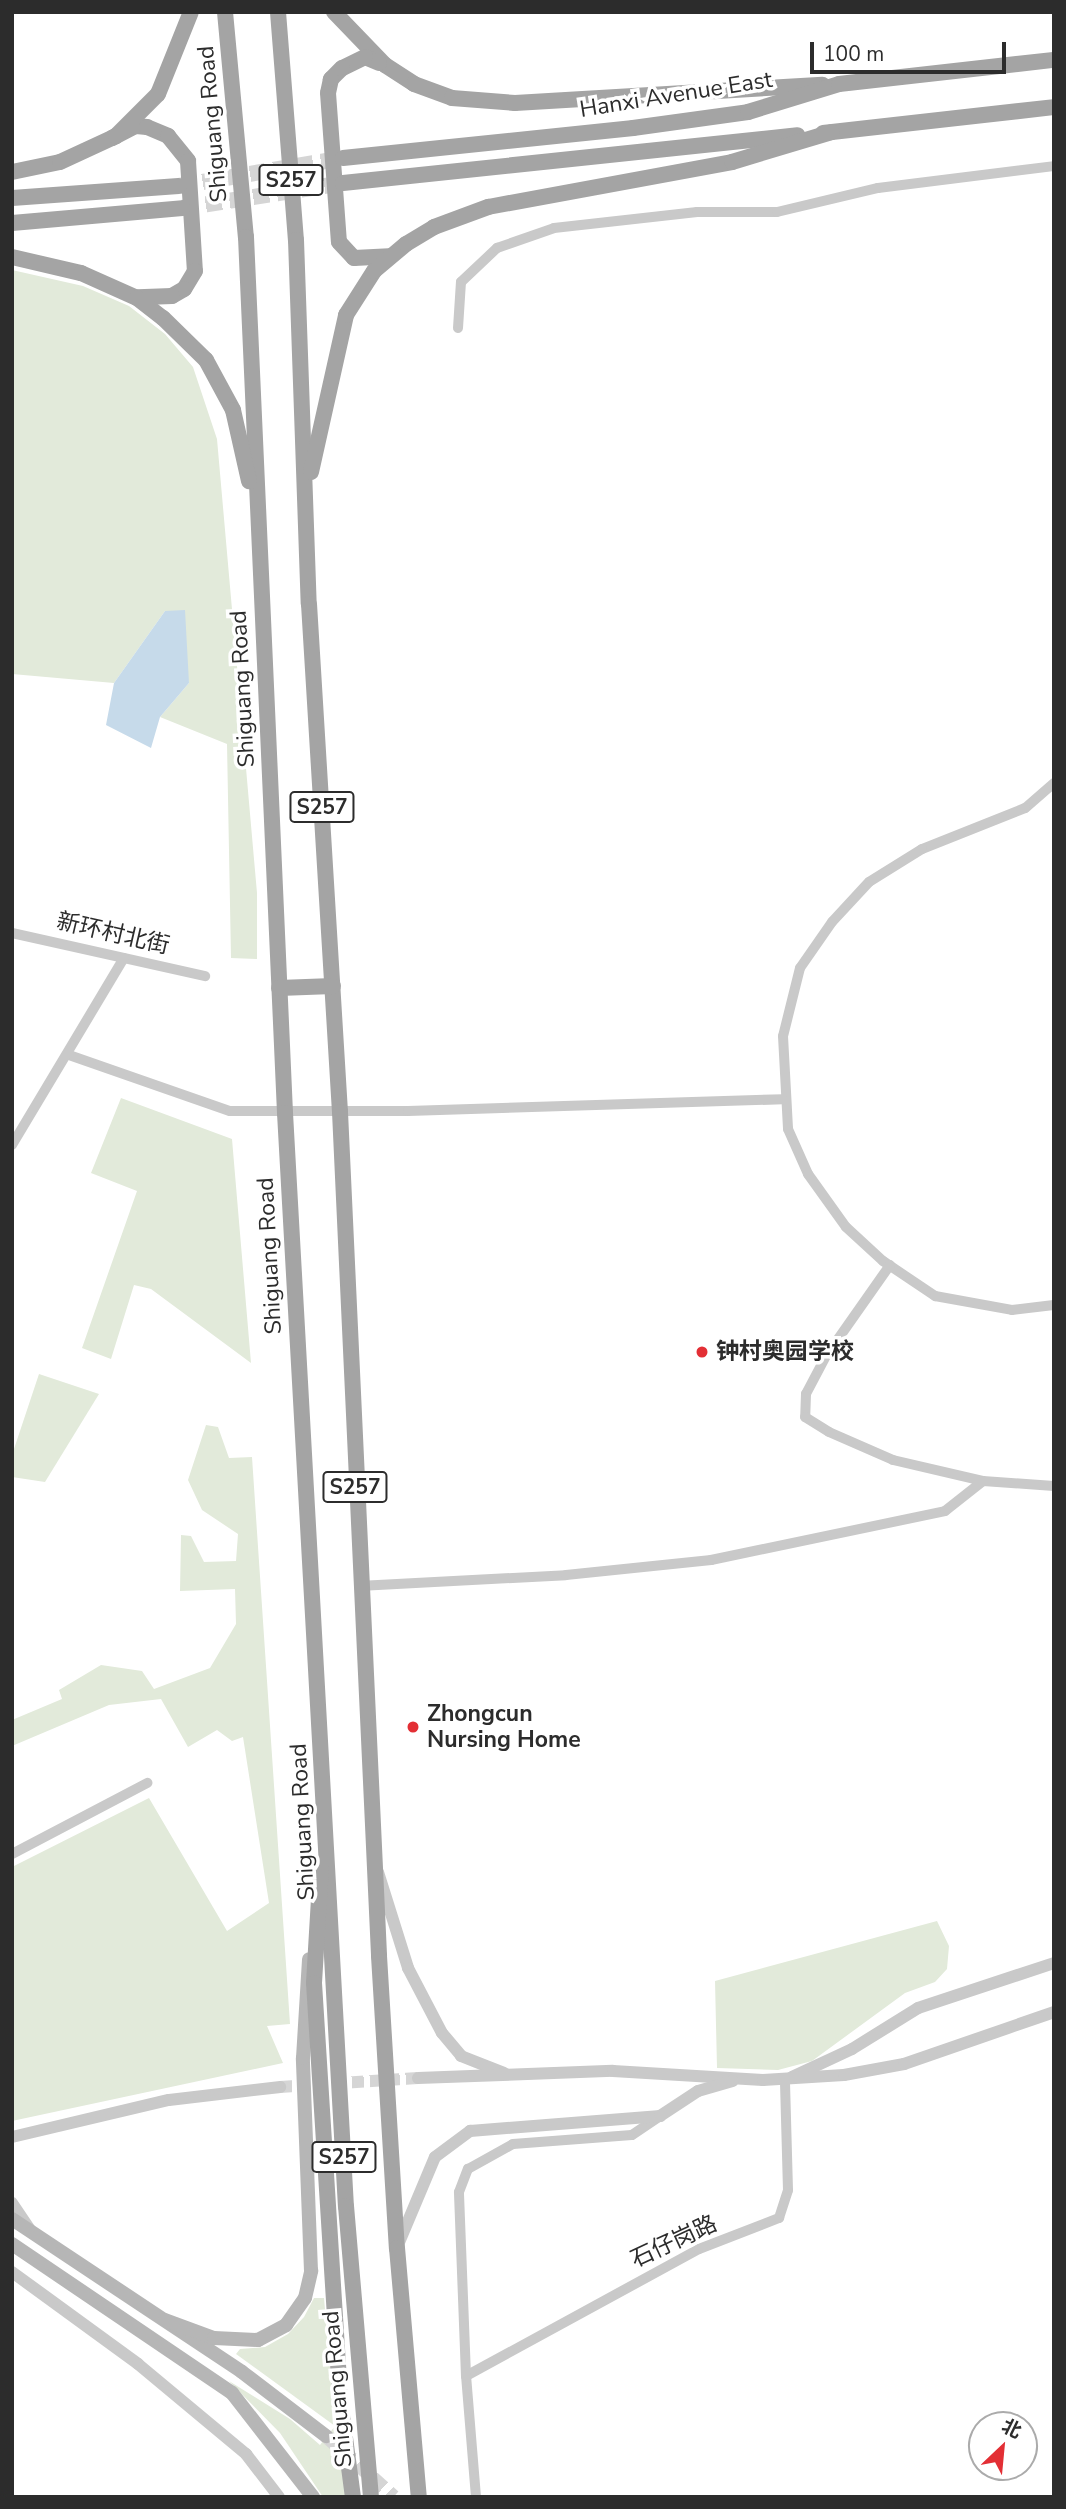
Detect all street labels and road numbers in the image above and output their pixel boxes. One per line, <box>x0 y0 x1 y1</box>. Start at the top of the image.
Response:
street label: Shiguang Road <box>192 45 234 203</box>
street label: Hanxi Avenue East <box>578 66 774 124</box>
road number: S257 <box>258 162 324 198</box>
street label: Shiguang Road <box>225 610 261 768</box>
road number: S257 <box>289 790 355 824</box>
street label: 新环村北街 <box>54 908 172 960</box>
street label: Shiguang Road <box>252 1177 288 1335</box>
road number: S257 <box>322 1470 388 1504</box>
street label: Shiguang Road <box>285 1743 321 1901</box>
road number: S257 <box>311 2140 377 2174</box>
street label: 石仔岗路 <box>626 2210 722 2274</box>
street label: Shiguang Road <box>317 2310 359 2468</box>

